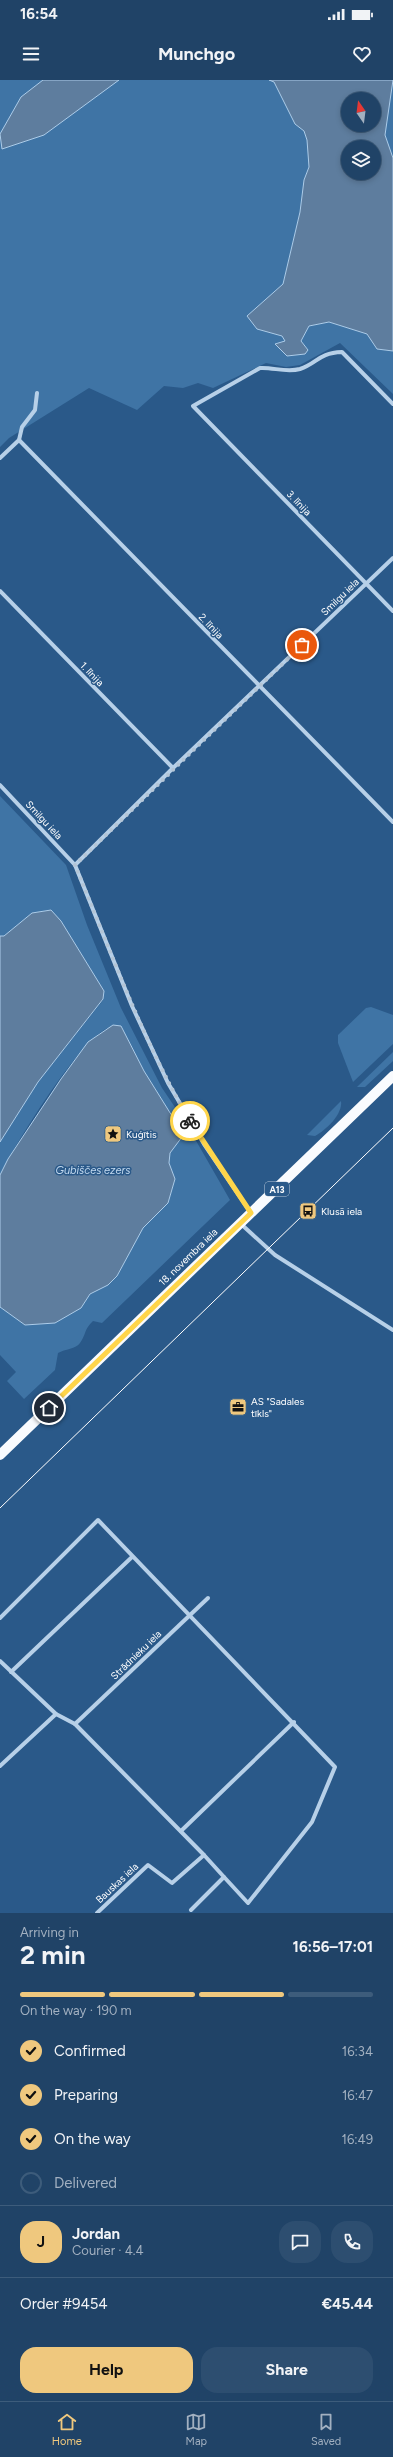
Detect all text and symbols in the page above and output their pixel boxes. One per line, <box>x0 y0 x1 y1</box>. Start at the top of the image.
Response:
text: 16:54 <box>20 5 58 23</box>
icon: menu <box>20 43 42 65</box>
text: Munchgo <box>158 43 235 65</box>
icon: heart <box>351 43 373 65</box>
north arrow <box>341 92 381 132</box>
map controls <box>341 92 381 180</box>
button: layers <box>341 140 381 180</box>
street label: 3. līnija <box>284 488 314 518</box>
street label: Smilgu iela <box>318 576 362 618</box>
street label: 2. līnija <box>196 611 226 641</box>
pin <box>285 628 319 662</box>
icon: bag <box>291 634 313 656</box>
street label: 1. līnija <box>77 659 107 689</box>
street label: Smilgu iela <box>23 798 65 842</box>
courier <box>170 1101 210 1141</box>
icon: bike <box>179 1110 201 1132</box>
place icon: Kuģītis <box>103 1124 123 1144</box>
place label: Kuģītis <box>126 1128 157 1141</box>
water label: Gubiščes ezers <box>56 1164 130 1177</box>
road number: A13 <box>265 1182 289 1196</box>
bus stop icon: Klusā iela <box>298 1201 318 1221</box>
place label: Klusā iela <box>321 1205 362 1218</box>
street label: 18. novembra iela <box>156 1226 220 1288</box>
pin <box>32 1391 66 1425</box>
place label: AS "Sadales tīkls" <box>251 1395 304 1420</box>
icon: home <box>38 1397 60 1419</box>
office icon: AS "Sadales tīkls" <box>228 1397 248 1417</box>
street label: Strādnieku iela <box>108 1628 164 1682</box>
street label: Bauskas iela <box>93 1860 141 1906</box>
text: Arriving in <box>20 1925 79 1940</box>
text: 16:56–17:01 <box>293 1938 373 1956</box>
text: 2 min <box>20 1939 86 1971</box>
text: On the way · 190 m <box>20 2003 132 2018</box>
icon: check <box>20 2040 42 2062</box>
text: Confirmed <box>54 2042 126 2060</box>
text: 16:34 <box>342 2044 373 2059</box>
icon: check <box>20 2084 42 2106</box>
text: Preparing <box>54 2086 118 2104</box>
text: 16:47 <box>342 2088 373 2103</box>
icon: check <box>20 2128 42 2150</box>
text: On the way <box>54 2130 131 2148</box>
text: 16:49 <box>342 2132 373 2147</box>
text: Delivered <box>54 2174 117 2192</box>
button: chat <box>279 2221 321 2263</box>
button: phone <box>331 2221 373 2263</box>
text: Jordan <box>72 2225 120 2243</box>
text: J <box>37 2233 45 2251</box>
text: Courier · 4.4 <box>72 2243 144 2258</box>
text: Order #9454 <box>20 2295 108 2313</box>
text: €45.44 <box>322 2295 373 2313</box>
button: Help <box>20 2347 193 2393</box>
button: Share <box>201 2347 373 2393</box>
tab: Home <box>52 2411 82 2448</box>
tab: Map <box>185 2411 207 2448</box>
tab: Saved <box>311 2411 341 2448</box>

